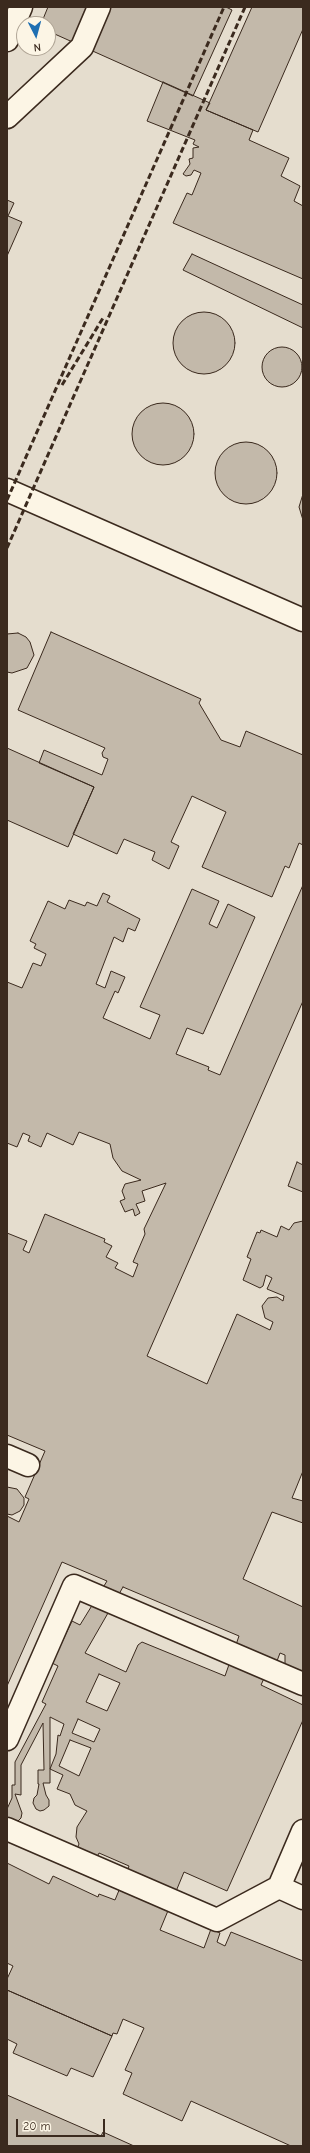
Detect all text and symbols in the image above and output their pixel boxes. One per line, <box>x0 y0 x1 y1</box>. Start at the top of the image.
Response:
north arrow <box>16 16 56 56</box>
text: N <box>33 41 41 54</box>
scale bar <box>18 2111 107 2137</box>
text: 20 m <box>23 2119 51 2133</box>

